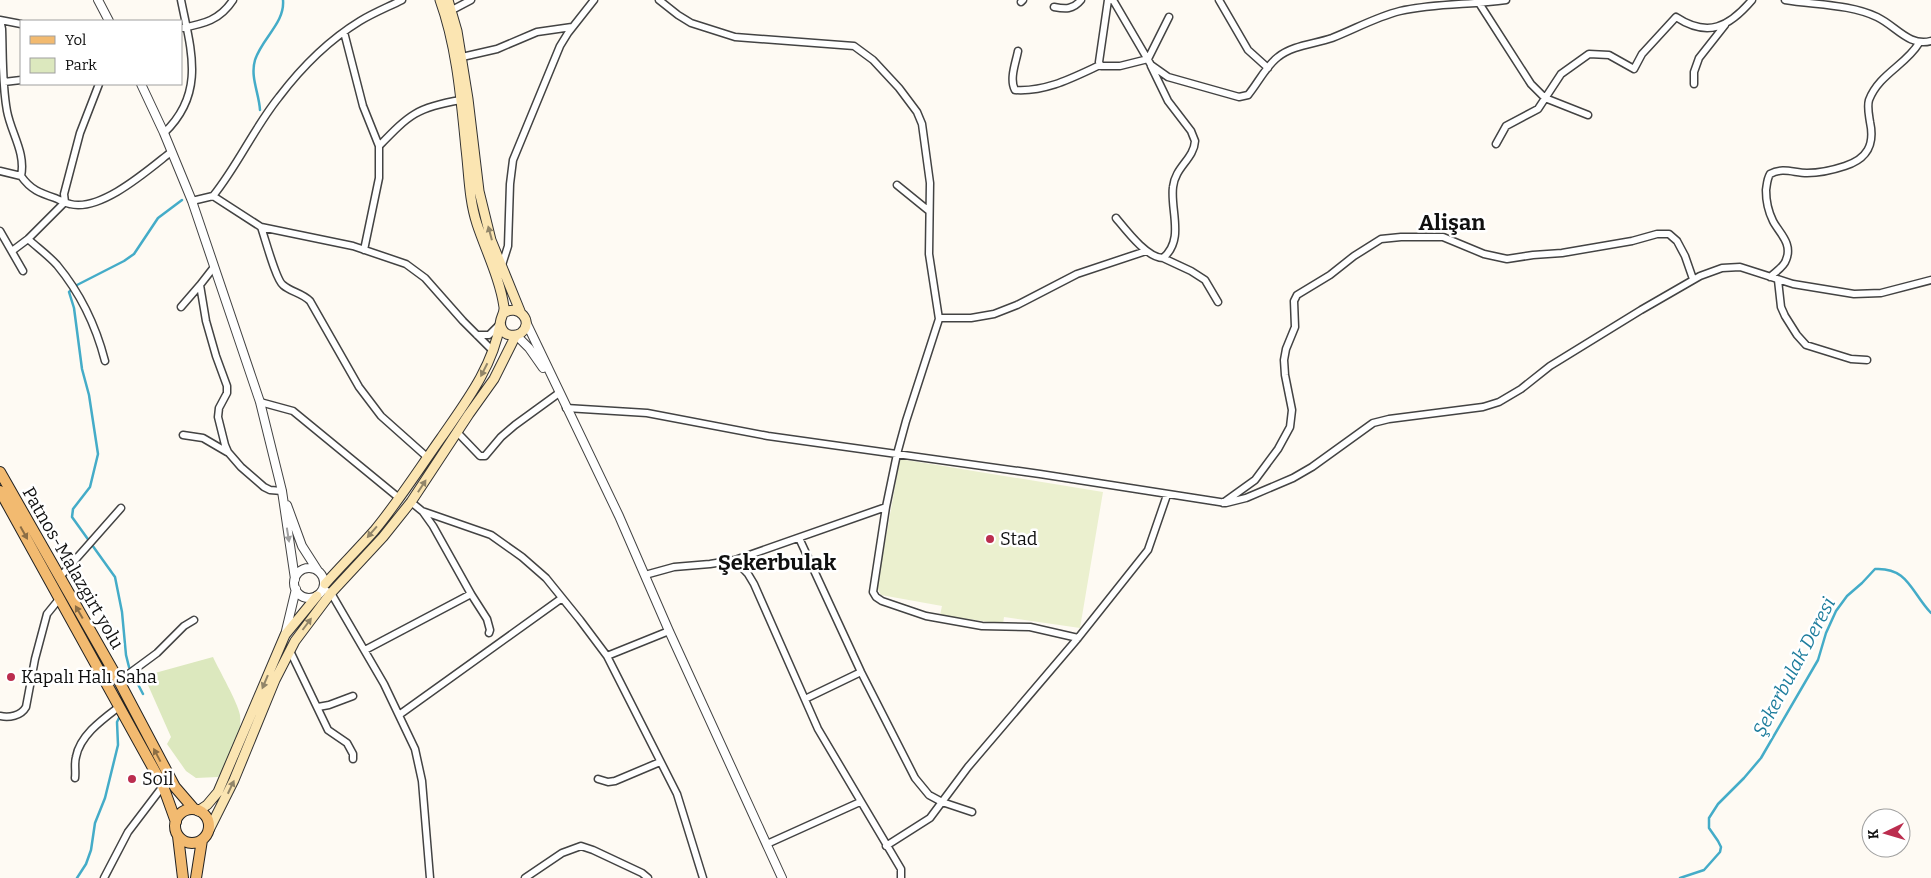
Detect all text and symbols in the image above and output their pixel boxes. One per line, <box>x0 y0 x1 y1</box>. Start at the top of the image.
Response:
legend <box>20 20 182 85</box>
text: Yol <box>65 31 86 49</box>
text: Park <box>65 56 97 74</box>
district label: Alişan <box>1418 209 1486 236</box>
one-way arrow <box>485 226 493 241</box>
one-way arrow <box>480 363 488 377</box>
one-way arrow <box>417 479 427 492</box>
street label: Patnos-Malazgirt yolu <box>18 483 128 653</box>
one-way arrow <box>367 526 378 538</box>
one-way arrow <box>19 527 28 540</box>
one-way arrow <box>285 528 293 544</box>
place label: Stad <box>1000 528 1038 550</box>
marker: Stad <box>984 533 996 545</box>
district label: Şekerbulak <box>718 549 836 576</box>
water label: Şekerbulak Deresi <box>1748 594 1840 740</box>
one-way arrow <box>75 605 84 619</box>
one-way arrow <box>302 618 313 631</box>
place label: Kapalı Halı Saha <box>21 666 157 688</box>
marker: Kapalı Halı Saha <box>5 671 17 683</box>
one-way arrow <box>260 675 268 689</box>
one-way arrow <box>153 747 161 762</box>
place label: Soil <box>142 768 173 790</box>
marker: Soil <box>126 773 138 785</box>
one-way arrow <box>226 779 235 794</box>
north arrow <box>1861 808 1911 858</box>
text: K <box>1865 828 1882 840</box>

